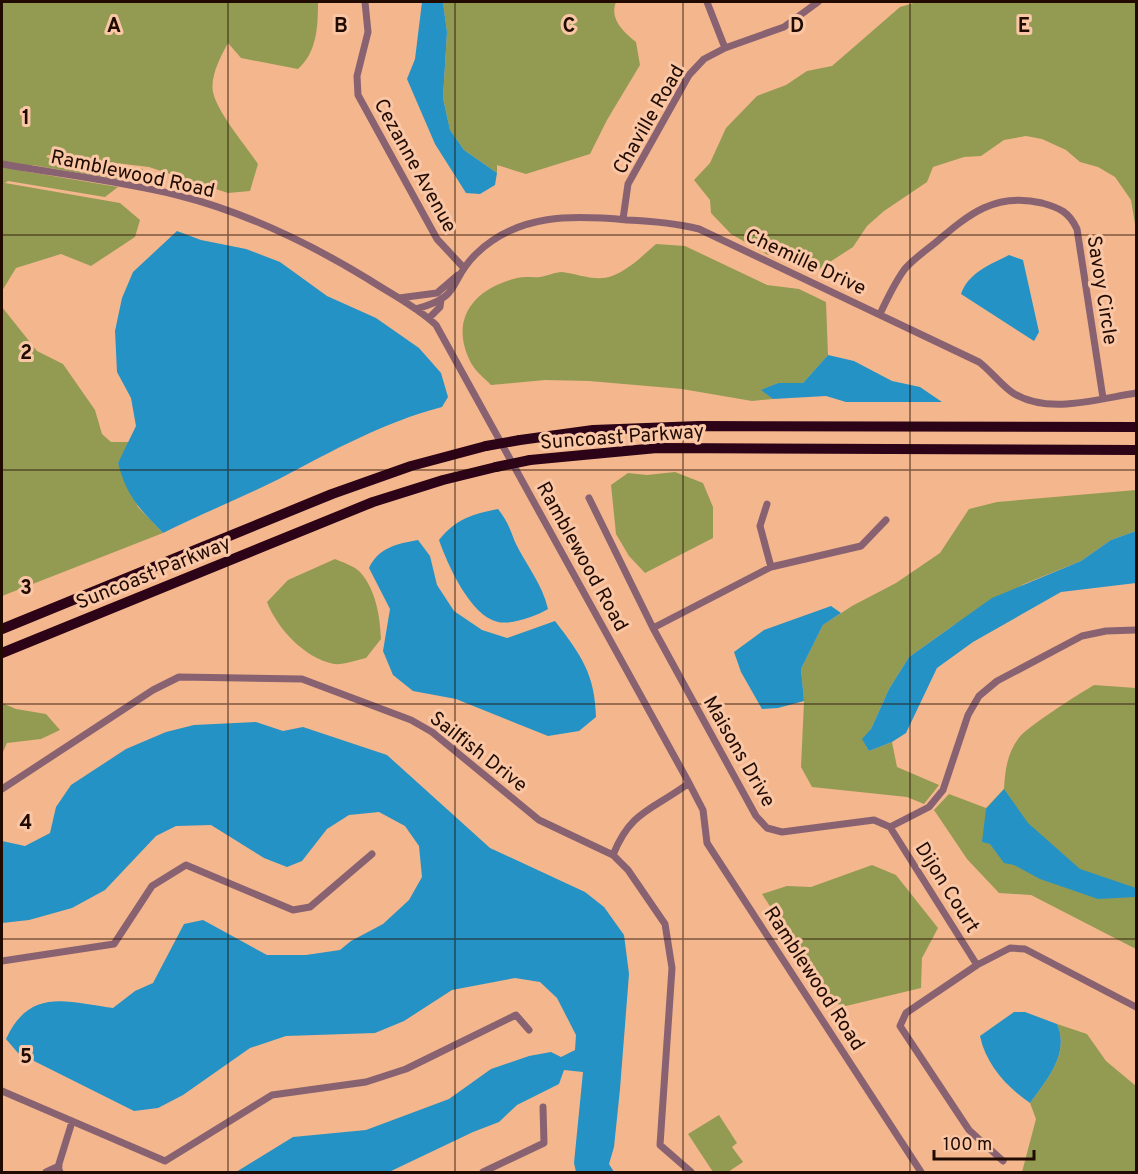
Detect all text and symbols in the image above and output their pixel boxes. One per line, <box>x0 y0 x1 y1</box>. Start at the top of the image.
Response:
text: A <box>107 14 121 40</box>
text: B <box>334 14 348 40</box>
text: C <box>563 14 575 40</box>
text: D <box>790 14 804 40</box>
text: E <box>1018 14 1030 40</box>
street label: Chaville Road <box>608 61 692 179</box>
street label: Cezanne Avenue <box>367 94 462 237</box>
text: 1 <box>22 106 30 132</box>
street label: Ramblewood Road <box>48 145 217 205</box>
street label: Chemille Drive <box>740 223 870 302</box>
street label: Savoy Circle <box>1080 234 1122 347</box>
text: 2 <box>20 341 32 367</box>
street label: Suncoast Parkway <box>539 419 705 457</box>
street label: Ramblewood Road <box>529 478 633 636</box>
street label: Suncoast Parkway <box>73 531 235 617</box>
text: 3 <box>20 576 32 602</box>
street label: Maisons Drive <box>696 692 781 812</box>
street label: Sailfish Drive <box>424 706 532 799</box>
text: 4 <box>20 811 32 837</box>
street label: Dijon Court <box>908 838 985 938</box>
street label: Ramblewood Road <box>757 902 870 1056</box>
text: 5 <box>20 1045 32 1071</box>
scale bar <box>934 1123 1034 1161</box>
text: 100 m <box>943 1134 992 1157</box>

